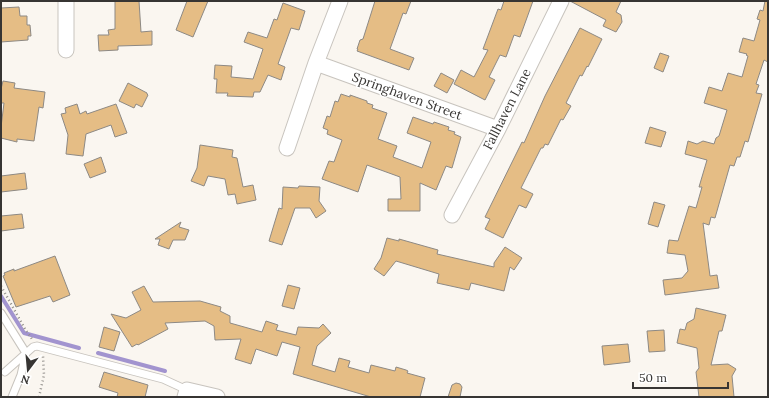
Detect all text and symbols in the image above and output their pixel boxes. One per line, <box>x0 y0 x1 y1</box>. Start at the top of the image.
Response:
street label: Fallhaven Lane <box>479 65 535 153</box>
street label: Springhaven Street <box>350 68 464 124</box>
north arrow <box>8 350 48 390</box>
scale bar <box>633 364 728 390</box>
text: 50 m <box>639 370 667 385</box>
text: N <box>19 372 31 388</box>

